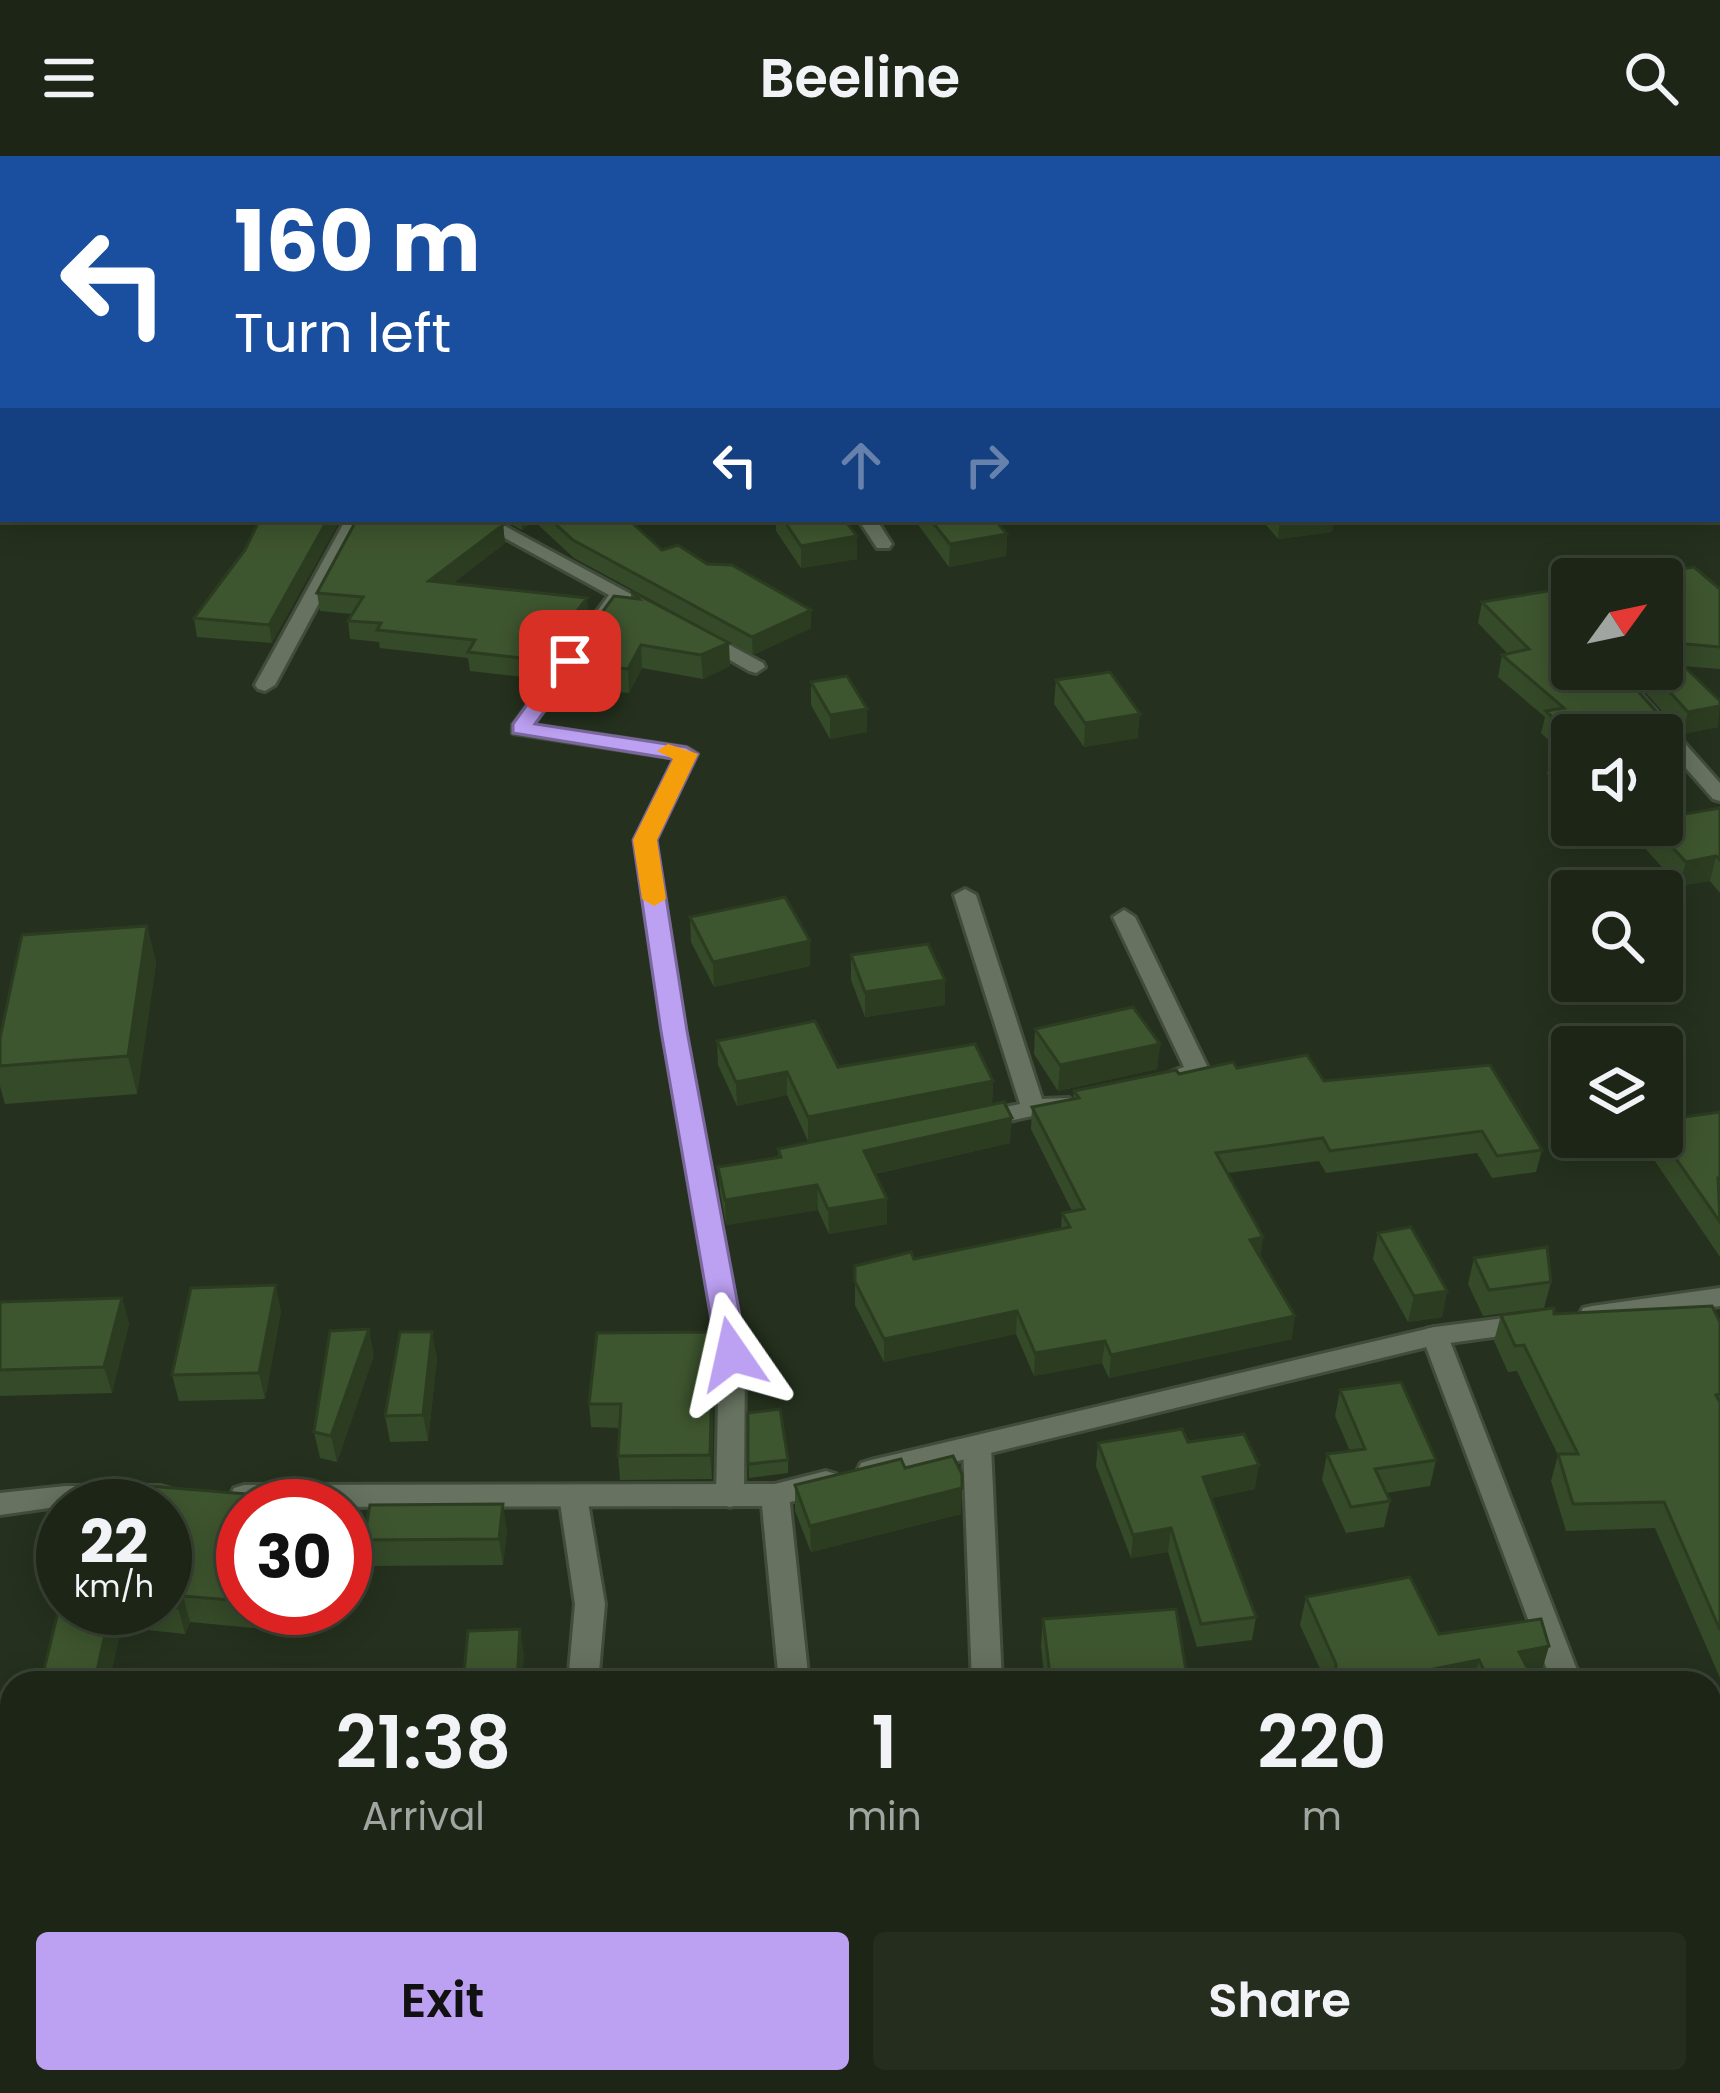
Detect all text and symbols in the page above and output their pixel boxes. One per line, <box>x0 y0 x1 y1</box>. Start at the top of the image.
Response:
text: Beeline <box>760 40 960 116</box>
icon: menu <box>36 45 102 111</box>
icon: search <box>1618 45 1684 111</box>
text: 160 m <box>234 183 481 300</box>
icon: left <box>36 204 192 360</box>
text: Turn left <box>234 295 451 371</box>
icon: left <box>702 432 768 498</box>
icon: ahead <box>828 432 894 498</box>
icon: right <box>954 432 1020 498</box>
north arrow <box>1551 558 1683 690</box>
map controls <box>1551 558 1683 1158</box>
pin <box>519 610 621 712</box>
icon: arrive <box>537 628 603 694</box>
button: sound <box>1551 714 1683 846</box>
button: search <box>1551 870 1683 1002</box>
button: layers <box>1551 1026 1683 1158</box>
position arrow <box>669 1291 795 1417</box>
speed limit sign: 30 <box>216 1479 372 1635</box>
text: 22 <box>80 1500 148 1584</box>
text: km/h <box>74 1565 154 1608</box>
text: 21:38 <box>336 1692 511 1793</box>
text: 1 <box>871 1692 897 1793</box>
text: 220 <box>1257 1692 1386 1793</box>
text: Arrival <box>362 1789 485 1844</box>
text: min <box>847 1789 922 1844</box>
text: m <box>1302 1789 1342 1844</box>
button: Exit <box>36 1932 849 2070</box>
button: Share <box>873 1932 1686 2070</box>

